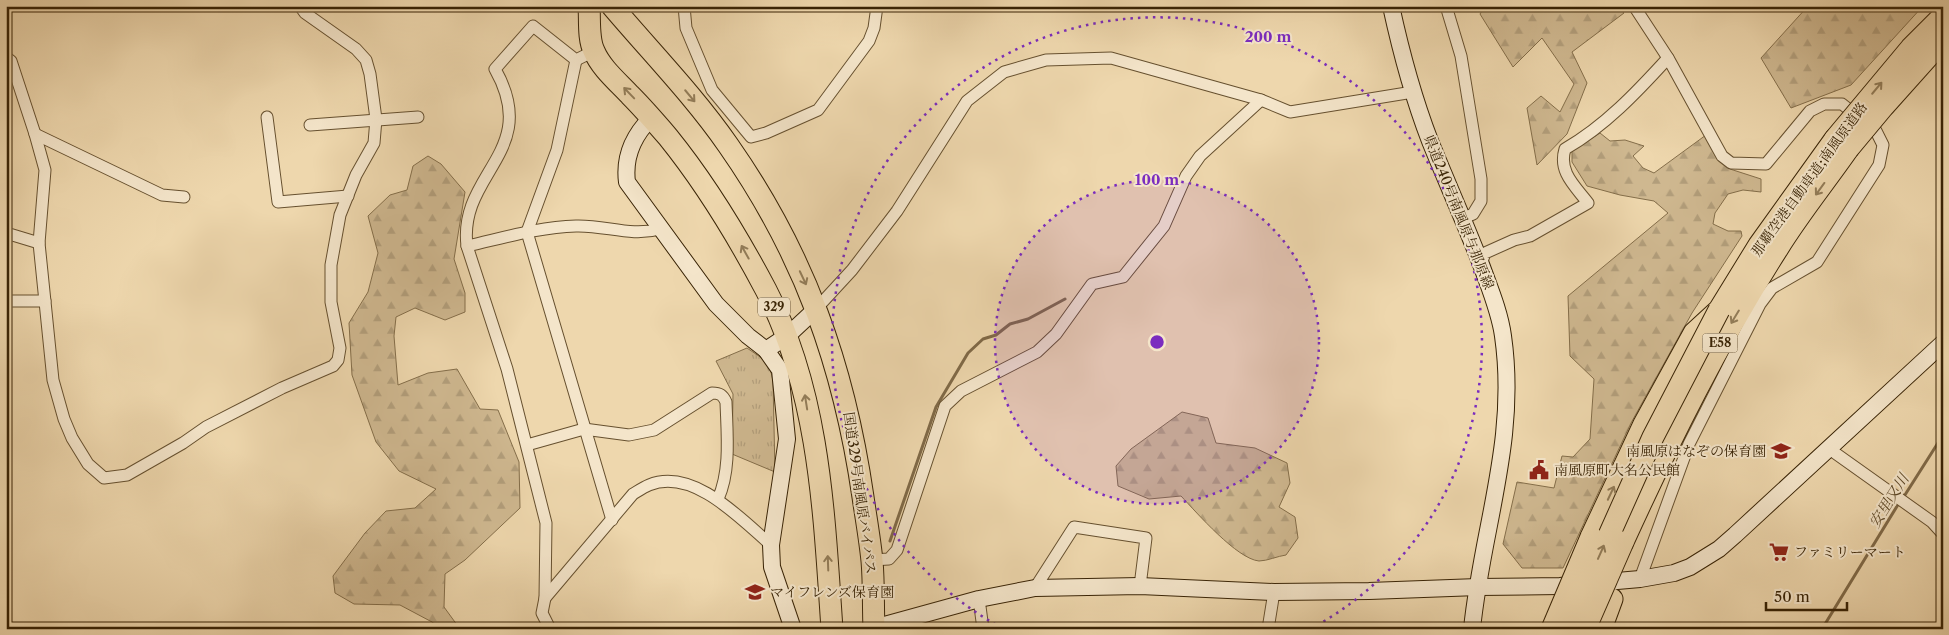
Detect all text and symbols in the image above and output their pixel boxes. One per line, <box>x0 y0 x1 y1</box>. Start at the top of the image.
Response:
text: 200 m <box>1245 27 1291 46</box>
one-way arrow <box>1871 82 1882 95</box>
one-way arrow <box>623 87 635 99</box>
one-way arrow <box>684 89 695 102</box>
street label: 那覇空港自動車道;南風原道路 <box>1747 98 1871 260</box>
street label: 県道240号南風原与那原線 <box>1420 132 1498 292</box>
text: 100 m <box>1135 170 1179 189</box>
one-way arrow <box>1815 182 1825 196</box>
one-way arrow <box>739 246 749 260</box>
one-way arrow <box>798 270 808 285</box>
road number: 329 <box>758 298 790 316</box>
one-way arrow <box>1730 310 1740 324</box>
centre of rings <box>1148 333 1166 351</box>
road number: E58 <box>1702 333 1738 352</box>
one-way arrow <box>800 394 810 410</box>
street label: 国道329号南風原バイパス <box>840 411 880 575</box>
school or university icon: 南風原はなぞの保育園 <box>1770 440 1792 462</box>
place label: 南風原はなぞの保育園 <box>1626 442 1766 460</box>
public building icon: 南風原町大名公民館 <box>1528 459 1550 481</box>
place label: 南風原町大名公民館 <box>1554 461 1680 479</box>
water label: 安里又川 <box>1865 469 1914 531</box>
one-way arrow <box>1606 486 1616 501</box>
supermarket icon: ファミリーマート <box>1768 541 1790 563</box>
place label: ファミリーマート <box>1794 543 1906 561</box>
one-way arrow <box>1597 545 1606 560</box>
one-way arrow <box>823 555 832 571</box>
scale bar <box>1766 580 1848 612</box>
school or university icon: マイフレンズ保育園 <box>744 581 766 603</box>
place label: マイフレンズ保育園 <box>770 583 894 601</box>
text: 50 m <box>1774 587 1810 606</box>

